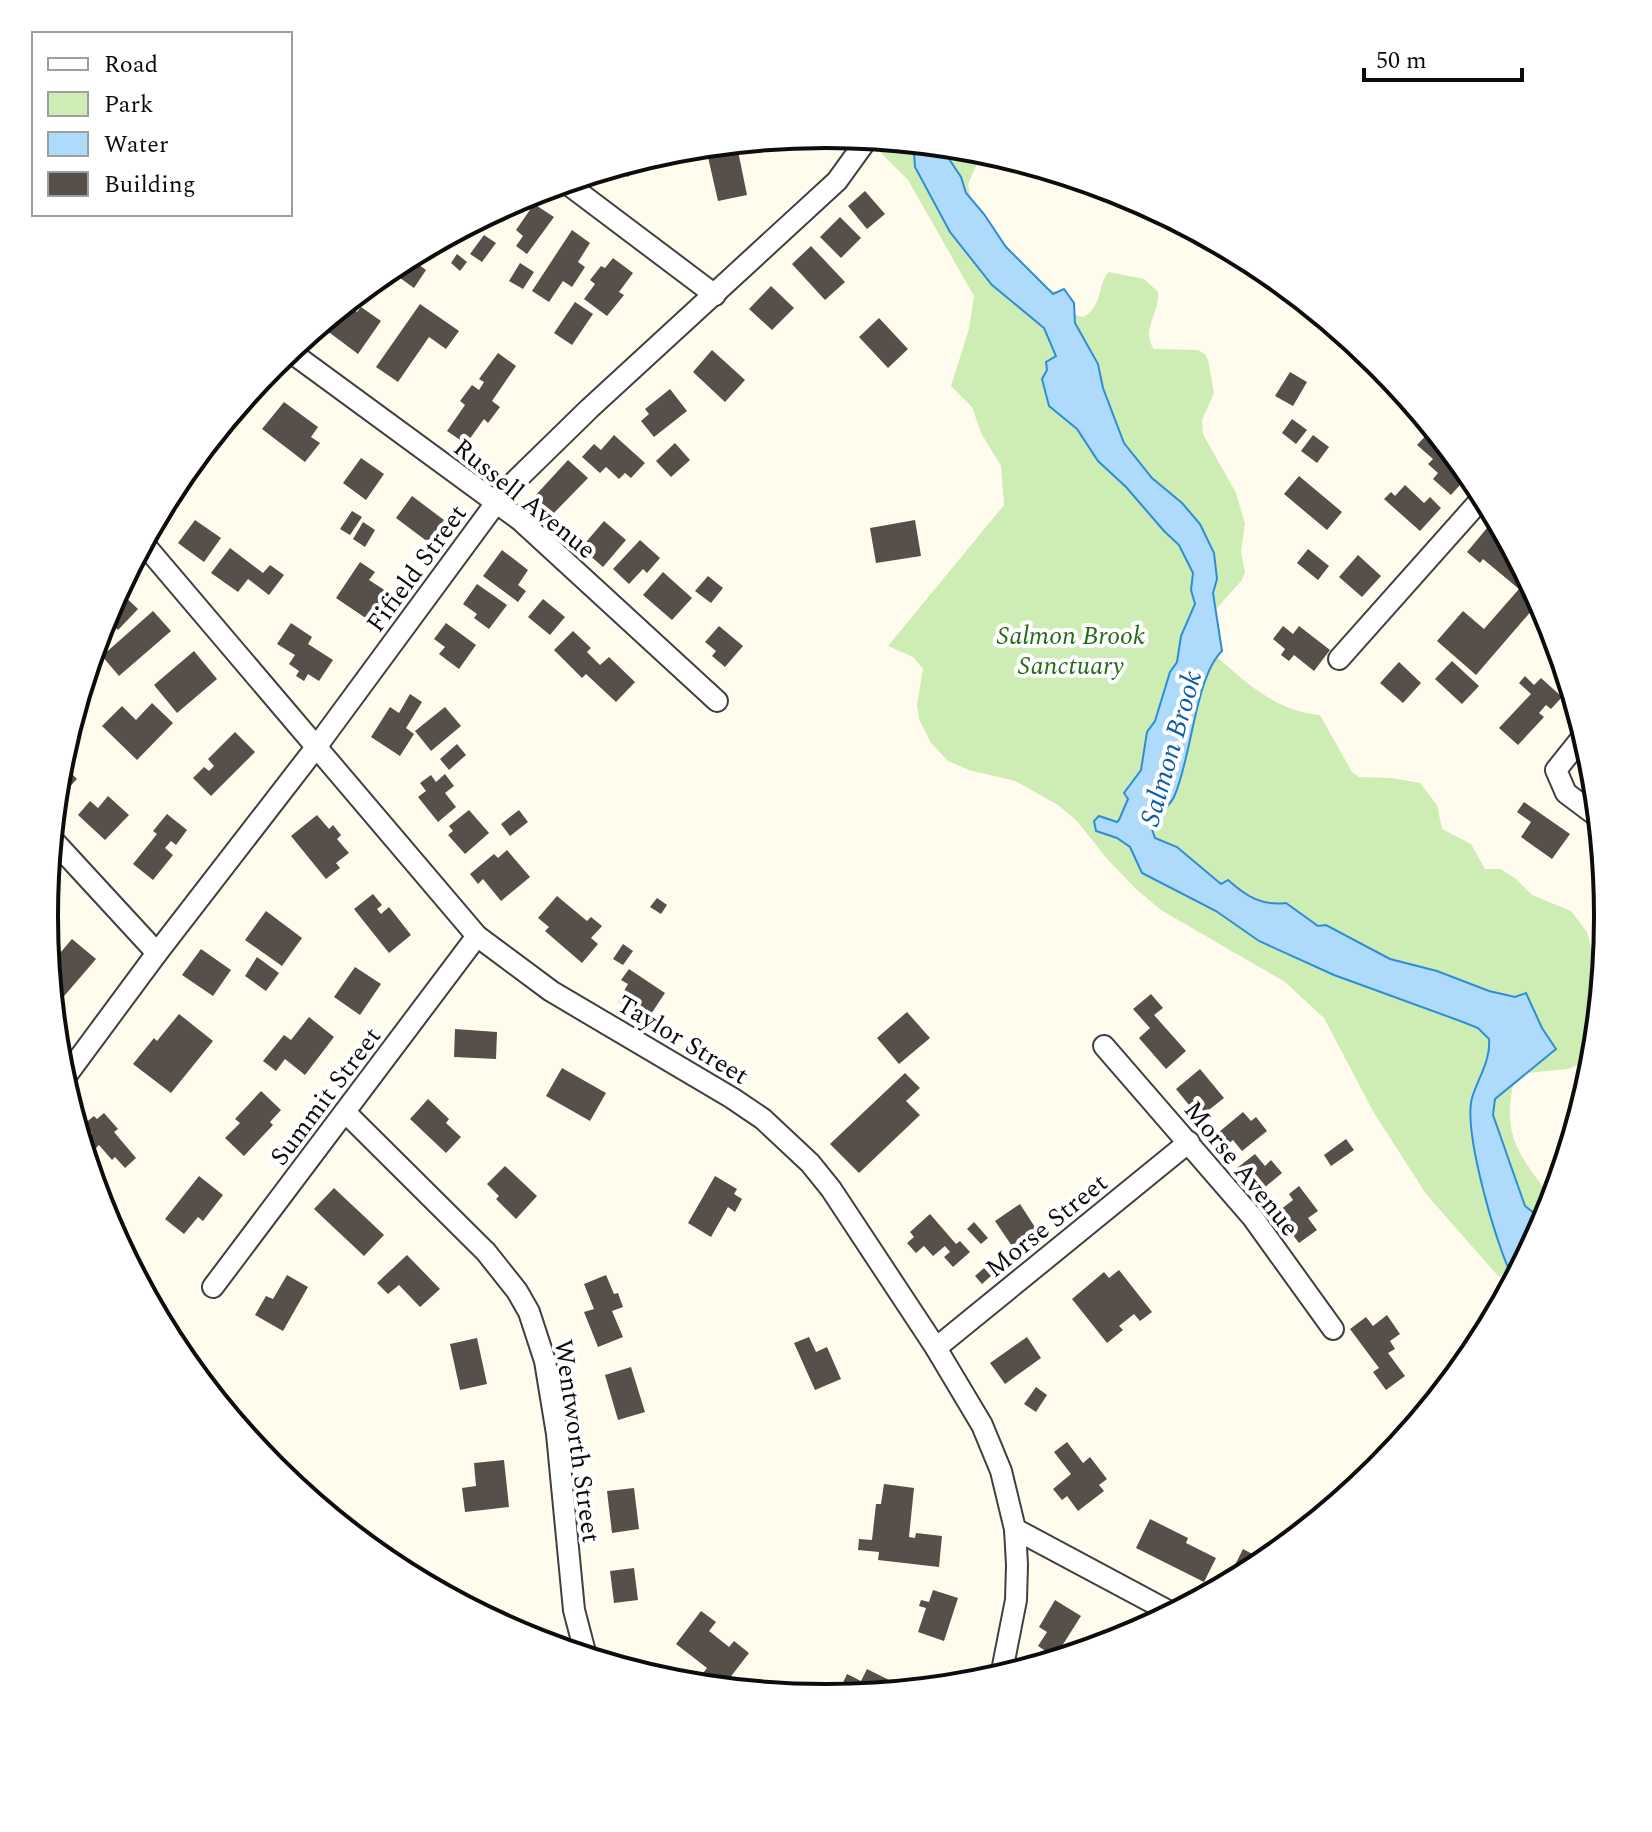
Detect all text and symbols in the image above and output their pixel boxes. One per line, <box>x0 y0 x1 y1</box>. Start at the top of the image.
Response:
legend <box>32 32 292 216</box>
scale bar <box>1364 32 1522 82</box>
text: 50 m <box>1376 43 1427 79</box>
text: Road <box>104 47 158 83</box>
text: Park <box>104 87 154 123</box>
text: Water <box>104 127 168 163</box>
text: Building <box>104 167 196 203</box>
street label: Russell Avenue <box>444 428 605 569</box>
street label: Fifield Street <box>356 496 477 641</box>
park label: Salmon Brook Sanctuary <box>997 616 1145 686</box>
water label: Salmon Brook <box>1129 666 1214 831</box>
street label: Taylor Street <box>609 985 756 1095</box>
street label: Summit Street <box>260 1019 391 1175</box>
street label: Morse Avenue <box>1174 1092 1309 1246</box>
street label: Morse Street <box>977 1164 1117 1288</box>
street label: Wentworth Street <box>543 1337 611 1545</box>

